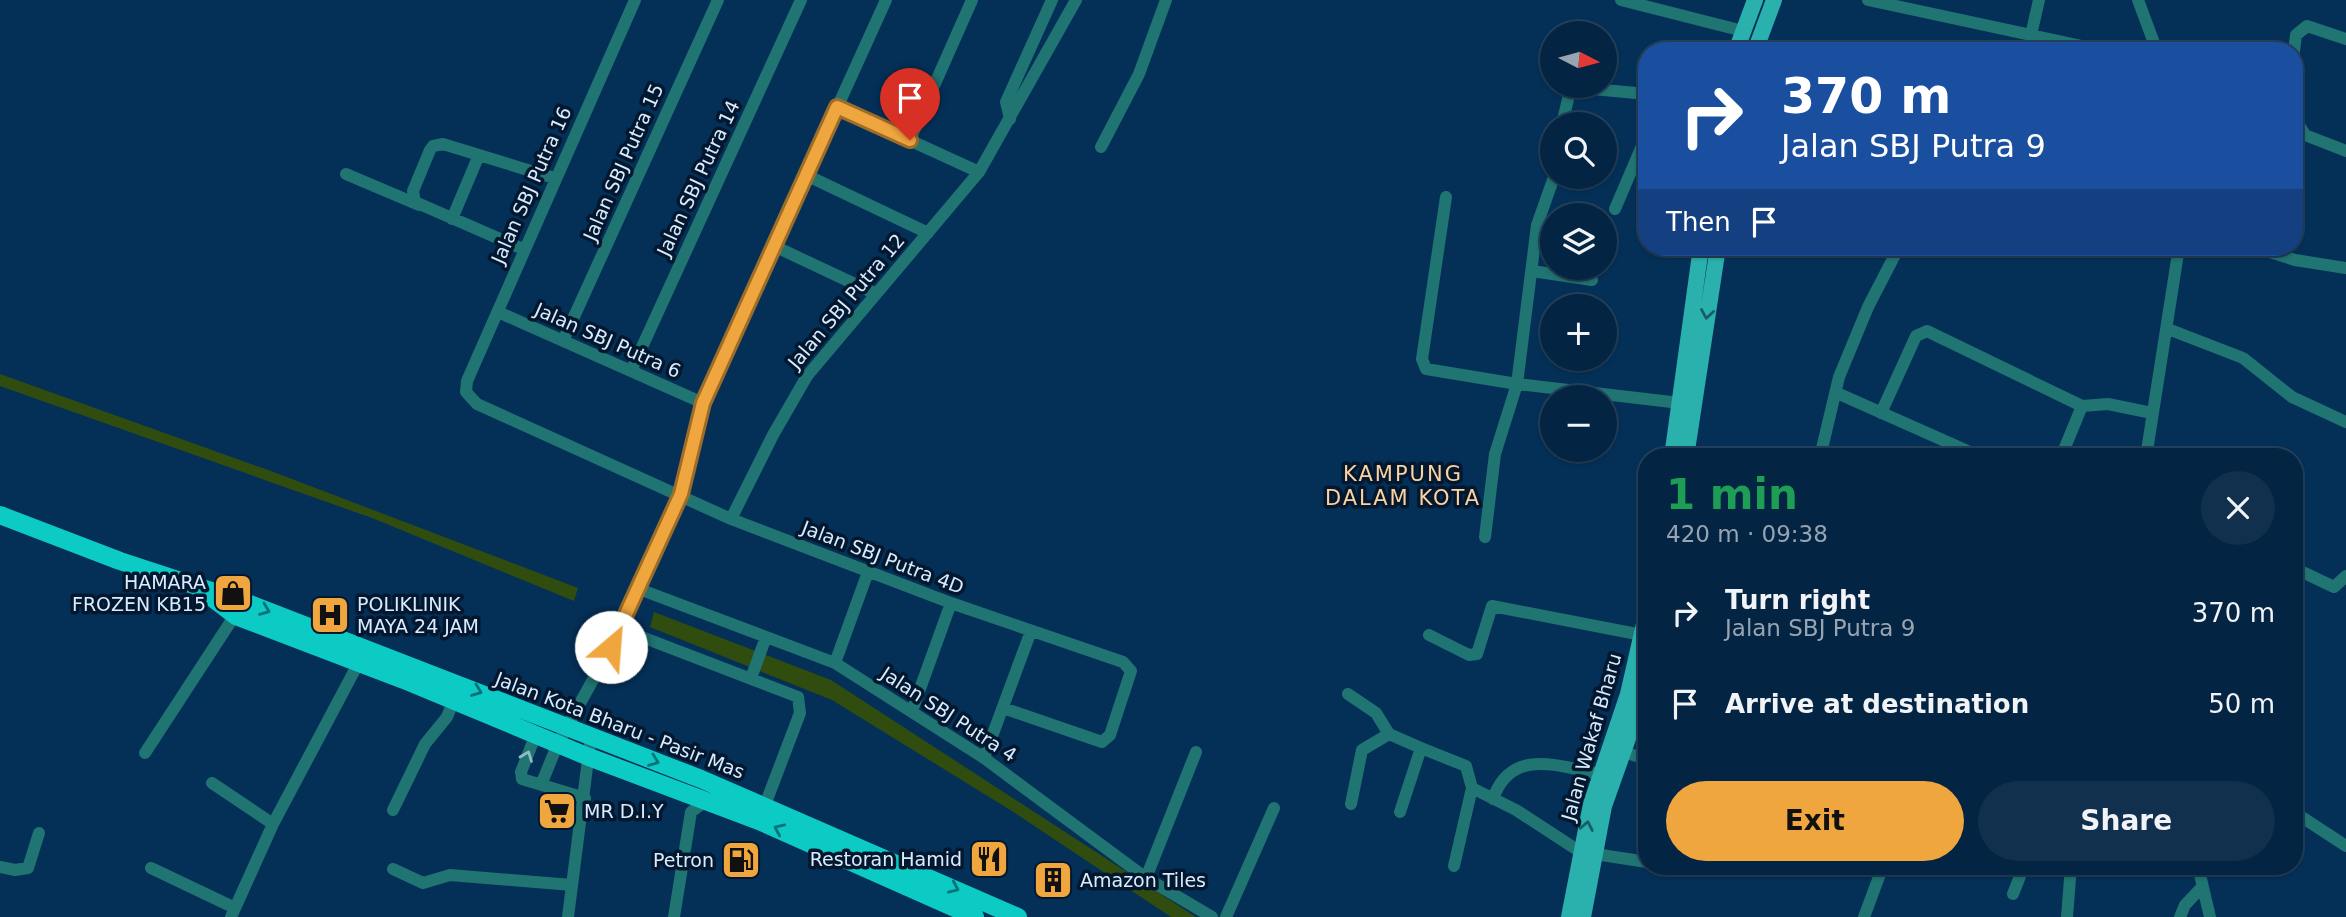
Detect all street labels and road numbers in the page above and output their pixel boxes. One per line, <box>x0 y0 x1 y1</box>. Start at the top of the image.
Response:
street label: Jalan SBJ Putra 15 <box>578 80 667 245</box>
street label: Jalan SBJ Putra 14 <box>652 97 744 260</box>
street label: Jalan SBJ Putra 16 <box>486 103 575 268</box>
street label: Jalan SBJ Putra 12 <box>783 229 909 374</box>
street label: Jalan SBJ Putra 6 <box>531 298 684 382</box>
street label: Jalan SBJ Putra 4D <box>798 516 967 598</box>
street label: Jalan Wakaf Bharu <box>1556 651 1625 824</box>
street label: Jalan SBJ Putra 4 <box>876 661 1021 766</box>
street label: Jalan Kota Bharu - Pasir Mas <box>491 667 748 783</box>

